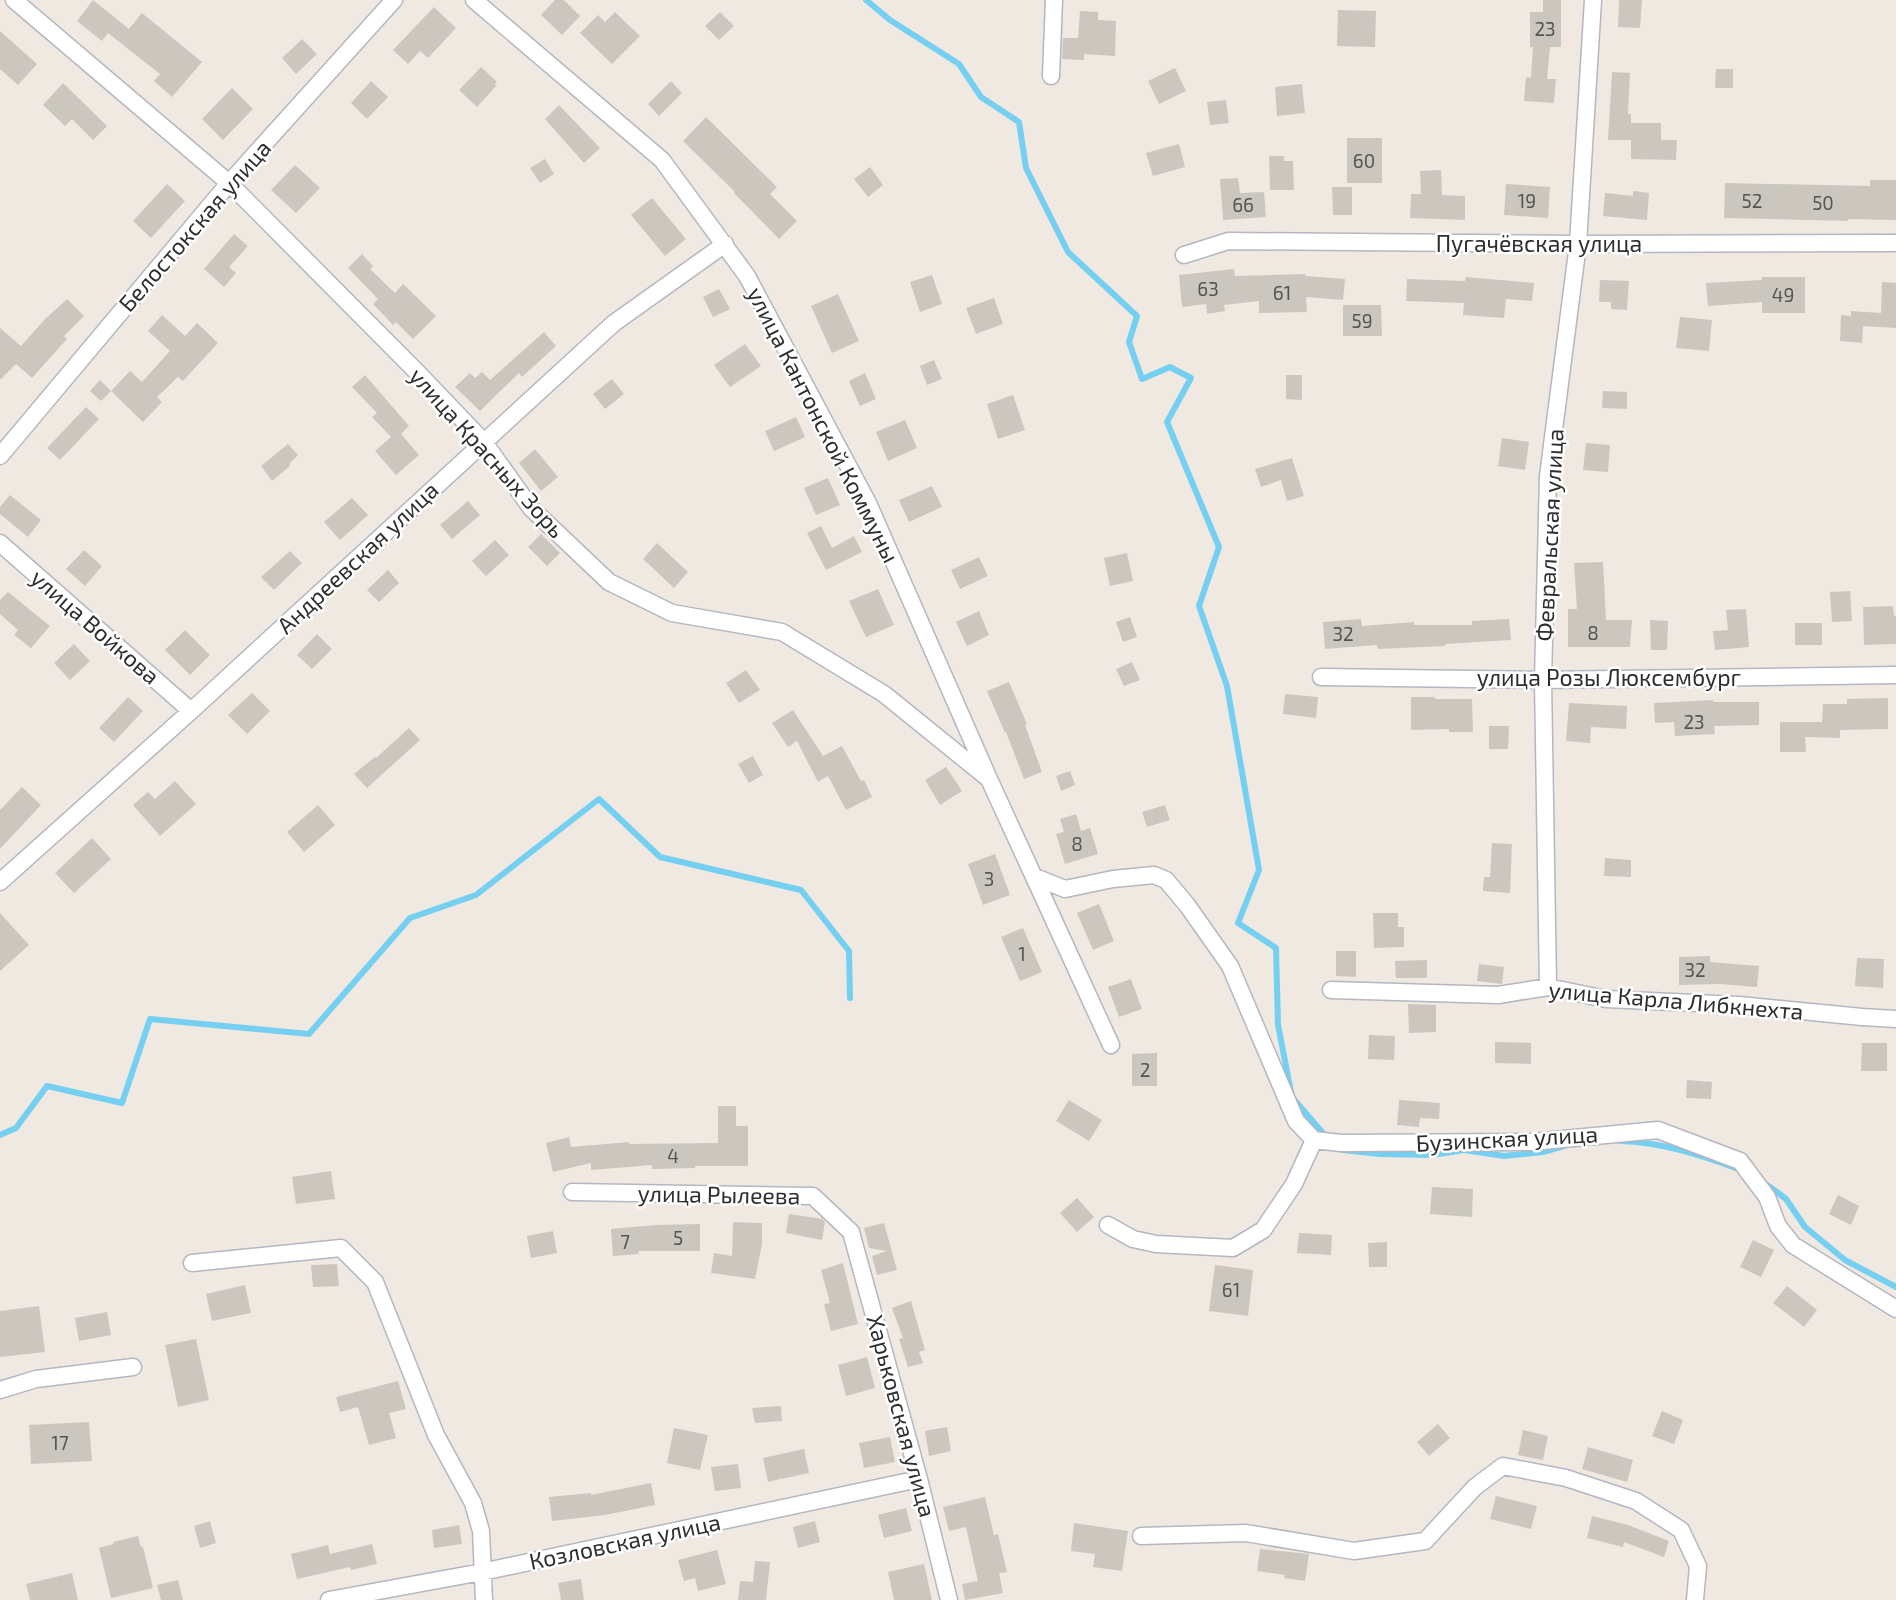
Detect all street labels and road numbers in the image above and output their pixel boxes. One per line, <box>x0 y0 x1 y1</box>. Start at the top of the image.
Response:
street label: Белостокская улица <box>112 134 277 318</box>
street label: Пугачёвская улица <box>1436 229 1642 258</box>
street label: улица Кантонской Коммуны <box>741 282 906 567</box>
street label: улица Красных Зорь <box>403 362 571 544</box>
street label: Февральская улица <box>1529 428 1570 642</box>
street label: Андреевская улица <box>271 475 444 640</box>
street label: улица Войкова <box>25 563 166 690</box>
street label: улица Розы Люксембург <box>1477 663 1742 692</box>
street label: улица Карла Либкнехта <box>1547 975 1805 1026</box>
street label: Бузинская улица <box>1415 1119 1599 1158</box>
street label: улица Рылеева <box>637 1179 801 1210</box>
street label: Харьковская улица <box>861 1311 942 1520</box>
street label: Козловская улица <box>526 1507 723 1576</box>

